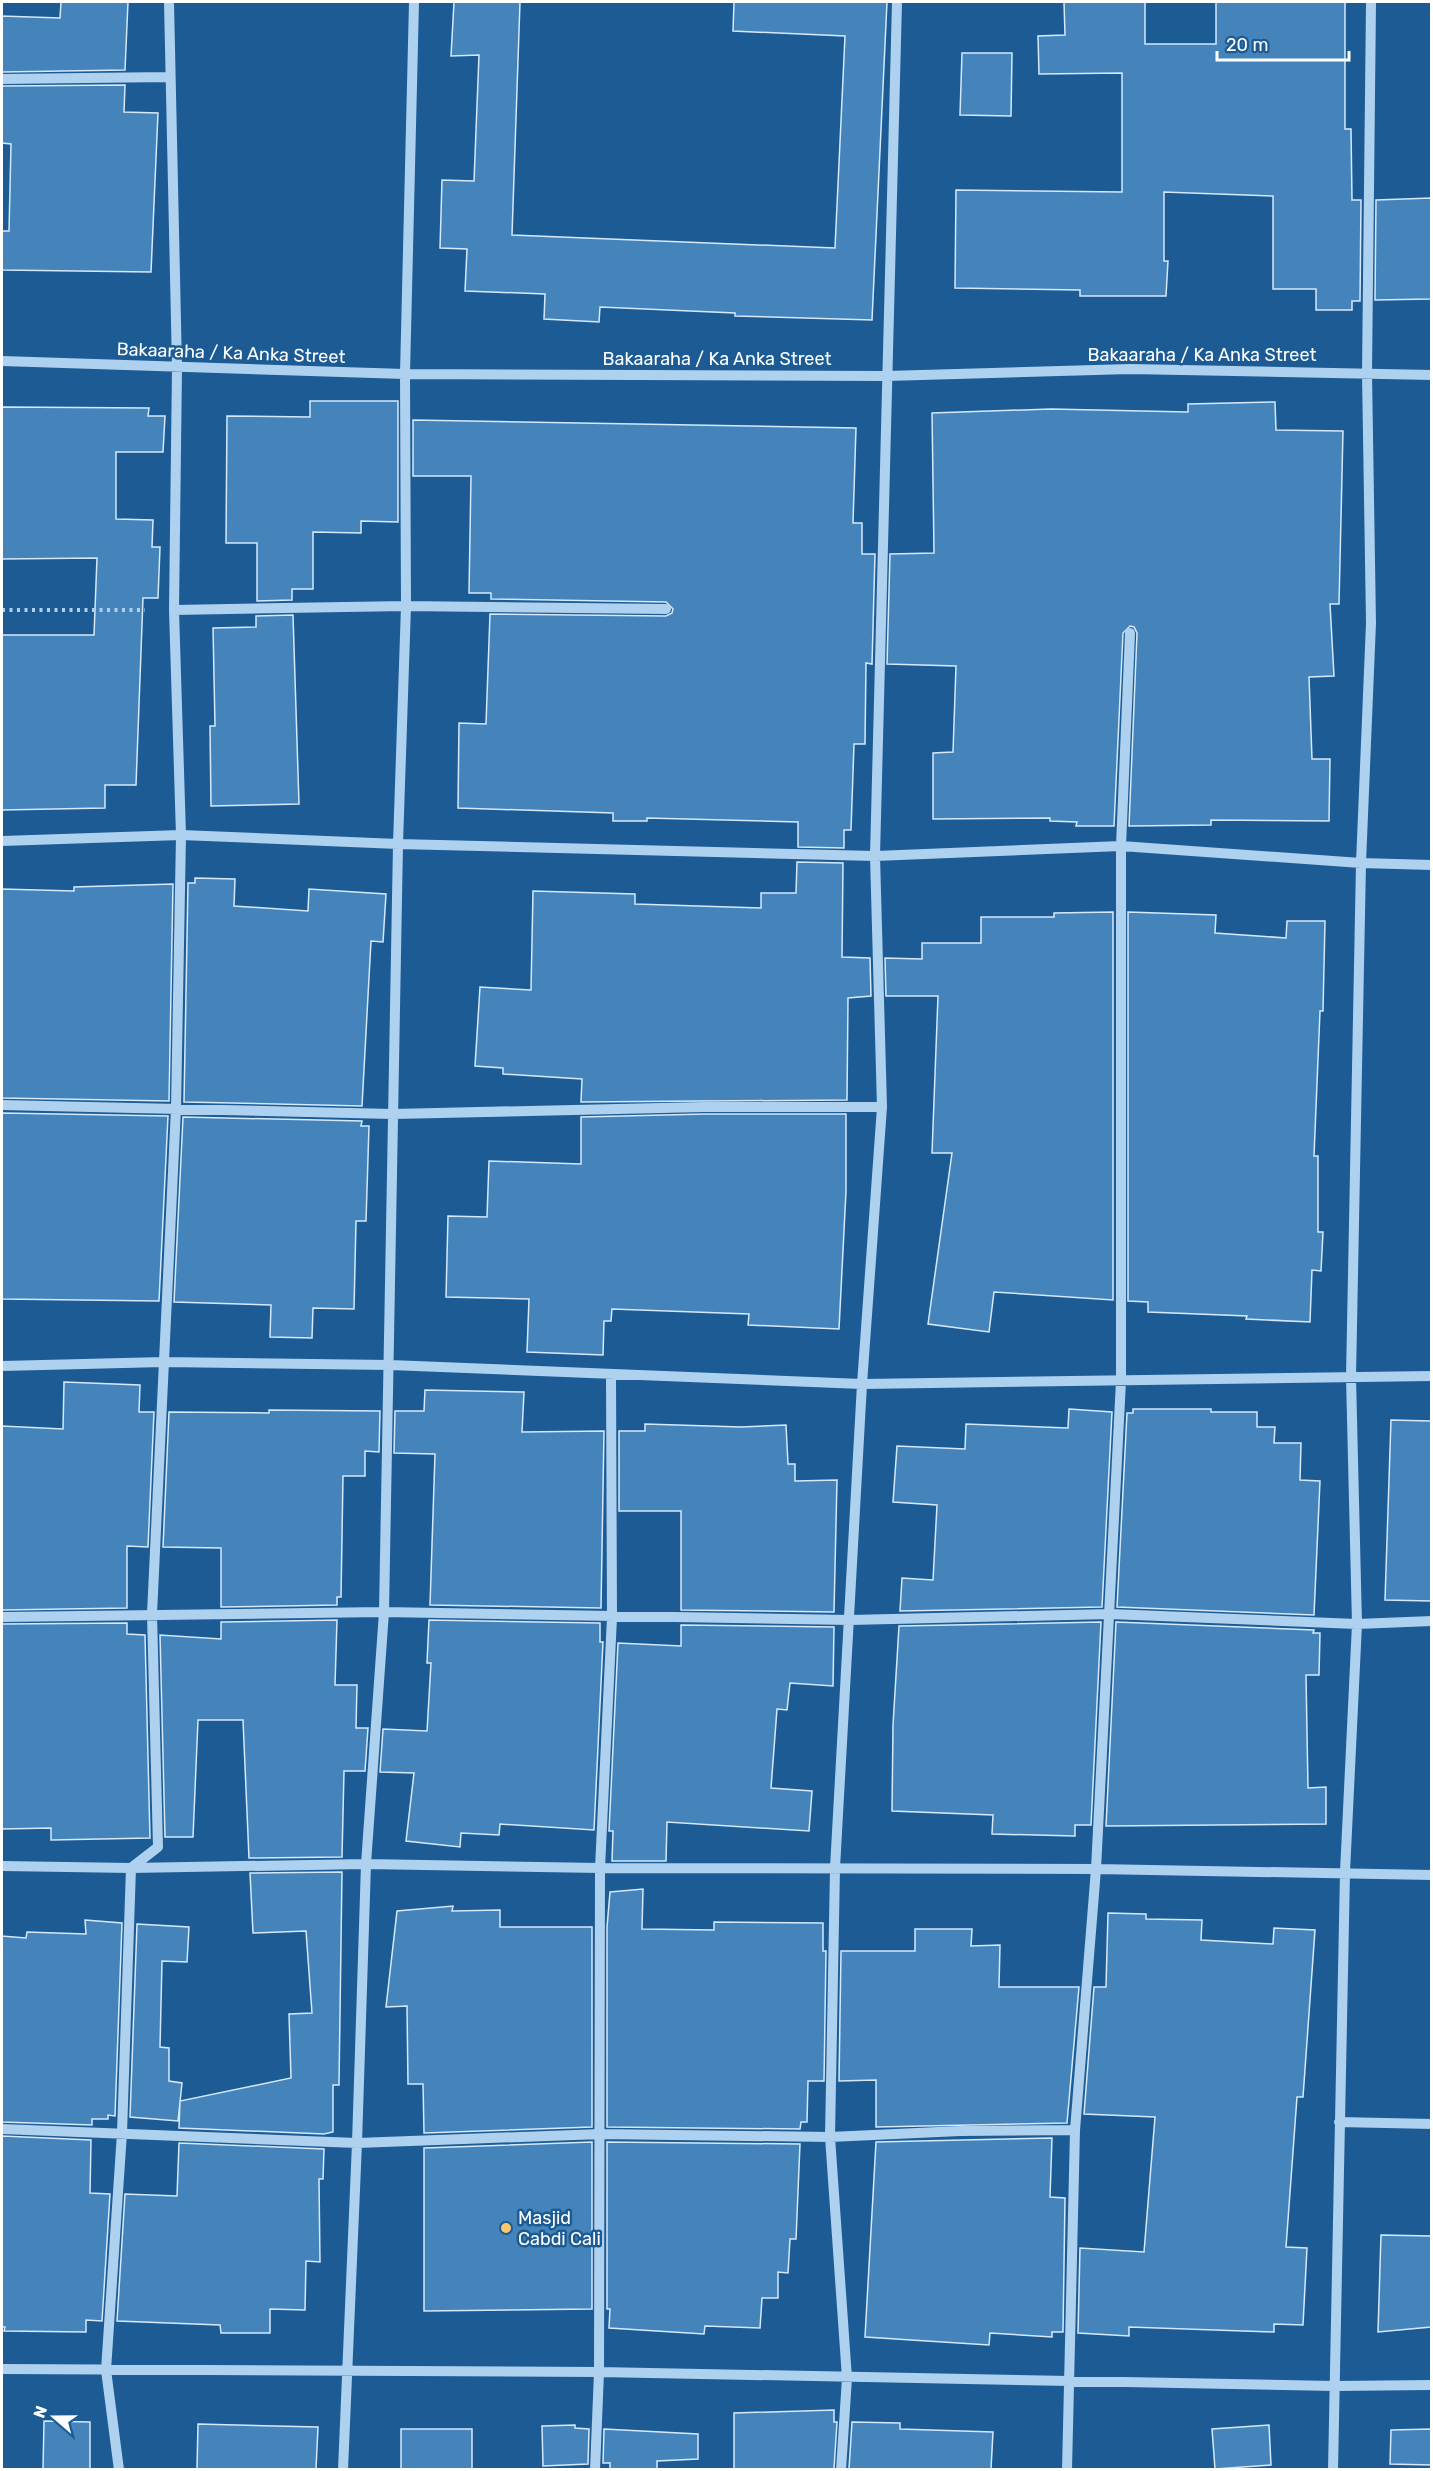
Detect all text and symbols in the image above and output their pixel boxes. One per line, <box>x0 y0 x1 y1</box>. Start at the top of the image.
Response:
scale bar <box>1217 24 1349 62</box>
text: 20 m <box>1226 34 1268 56</box>
street label: Bakaaraha / Ka Anka Street <box>116 338 346 368</box>
street label: Bakaaraha / Ka Anka Street <box>1088 344 1316 366</box>
street label: Bakaaraha / Ka Anka Street <box>603 348 831 370</box>
place label: Masjid Cabdi Cali <box>518 2207 601 2250</box>
marker: Masjid Cabdi Cali <box>499 2221 513 2235</box>
north arrow <box>24 2387 84 2447</box>
text: N <box>29 2403 51 2421</box>

